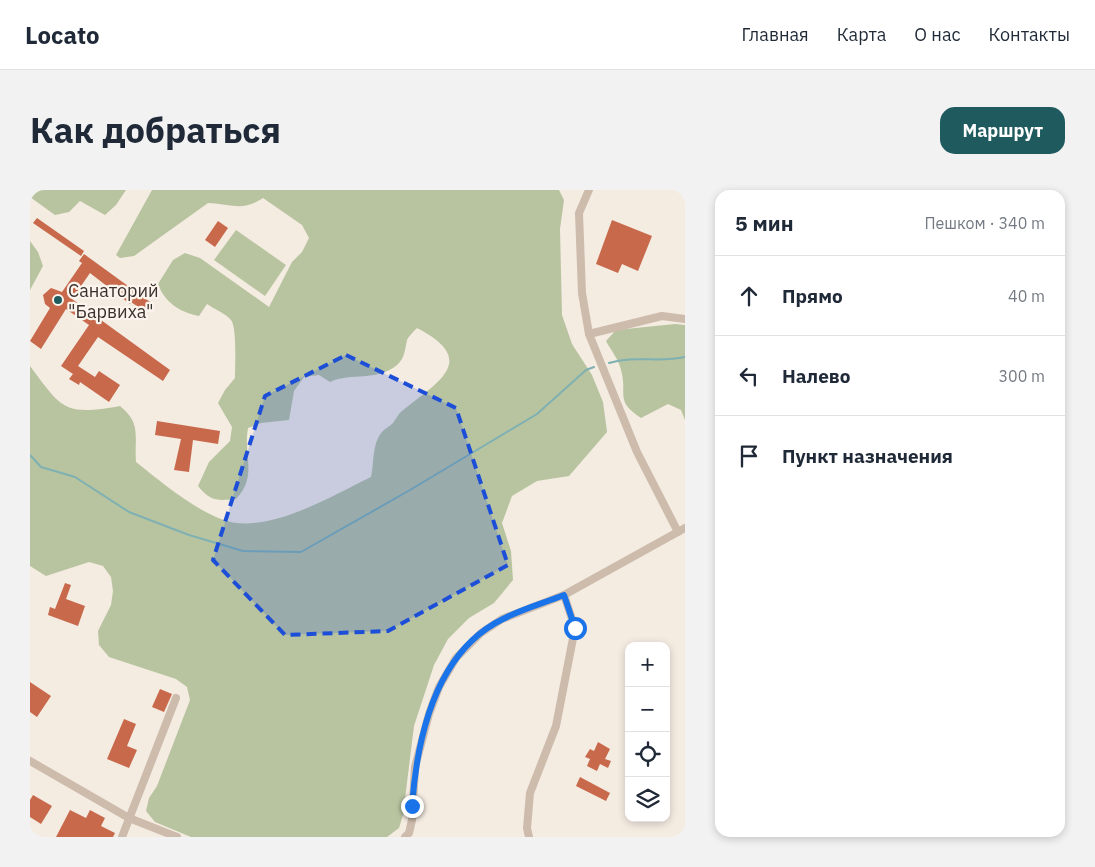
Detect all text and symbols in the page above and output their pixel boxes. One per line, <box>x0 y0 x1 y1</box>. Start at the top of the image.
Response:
text: Locato <box>25 19 100 51</box>
text: Главная <box>741 23 809 46</box>
text: Карта <box>837 23 886 46</box>
text: О нас <box>914 23 961 46</box>
text: Контакты <box>989 23 1070 46</box>
text: Как добраться <box>30 107 281 153</box>
button: Маршрут <box>940 107 1065 154</box>
text: 5 мин <box>735 209 794 237</box>
text: Пешком · 340 m <box>924 213 1045 233</box>
place label: Санаторий "Барвиха" <box>68 279 159 323</box>
icon: ahead <box>735 282 763 310</box>
text: Прямо <box>782 284 843 308</box>
text: 40 m <box>1008 286 1045 306</box>
marker: Санаторий "Барвиха" <box>52 294 64 306</box>
icon: left <box>735 362 763 390</box>
text: Налево <box>782 364 851 388</box>
text: 300 m <box>998 366 1045 386</box>
icon: arrive <box>735 442 763 470</box>
text: Пункт назначения <box>782 444 953 468</box>
route start <box>564 617 587 640</box>
map controls <box>625 642 670 822</box>
button: + <box>625 642 670 687</box>
button: − <box>625 687 670 732</box>
button: locate <box>625 732 670 777</box>
button: layers <box>625 777 670 822</box>
route end <box>401 795 424 818</box>

